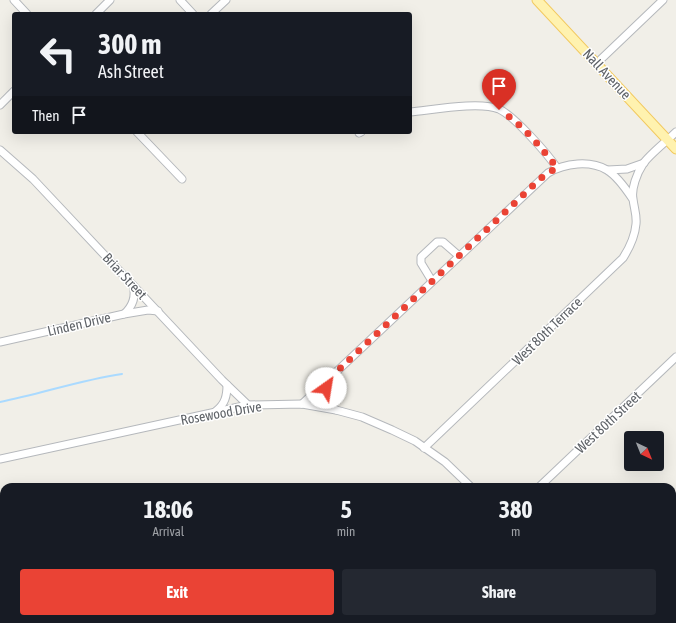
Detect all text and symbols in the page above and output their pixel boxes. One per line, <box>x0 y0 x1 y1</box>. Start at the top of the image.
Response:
icon: left <box>32 28 84 80</box>
text: 300 m <box>98 28 161 60</box>
street label: Nall Avenue <box>580 46 634 102</box>
text: Ash Street <box>98 61 164 82</box>
pin <box>482 69 516 110</box>
icon: arrive <box>488 75 510 97</box>
icon: arrive <box>68 104 90 126</box>
text: Then <box>32 107 60 124</box>
street label: Briar Street <box>100 250 150 302</box>
street label: West 80th Terrace <box>509 294 585 368</box>
street label: Linden Drive <box>46 309 112 339</box>
position arrow <box>305 367 347 409</box>
street label: West 80th Street <box>572 388 644 456</box>
street label: Rosewood Drive <box>179 398 263 428</box>
north arrow <box>624 431 664 471</box>
map controls <box>624 431 664 471</box>
text: 18:06 <box>143 496 193 523</box>
text: 5 <box>340 496 352 523</box>
text: 380 <box>499 496 533 523</box>
text: Arrival <box>152 524 184 539</box>
text: min <box>337 524 355 539</box>
text: m <box>511 524 520 539</box>
button: Exit <box>20 569 334 615</box>
button: Share <box>342 569 656 615</box>

